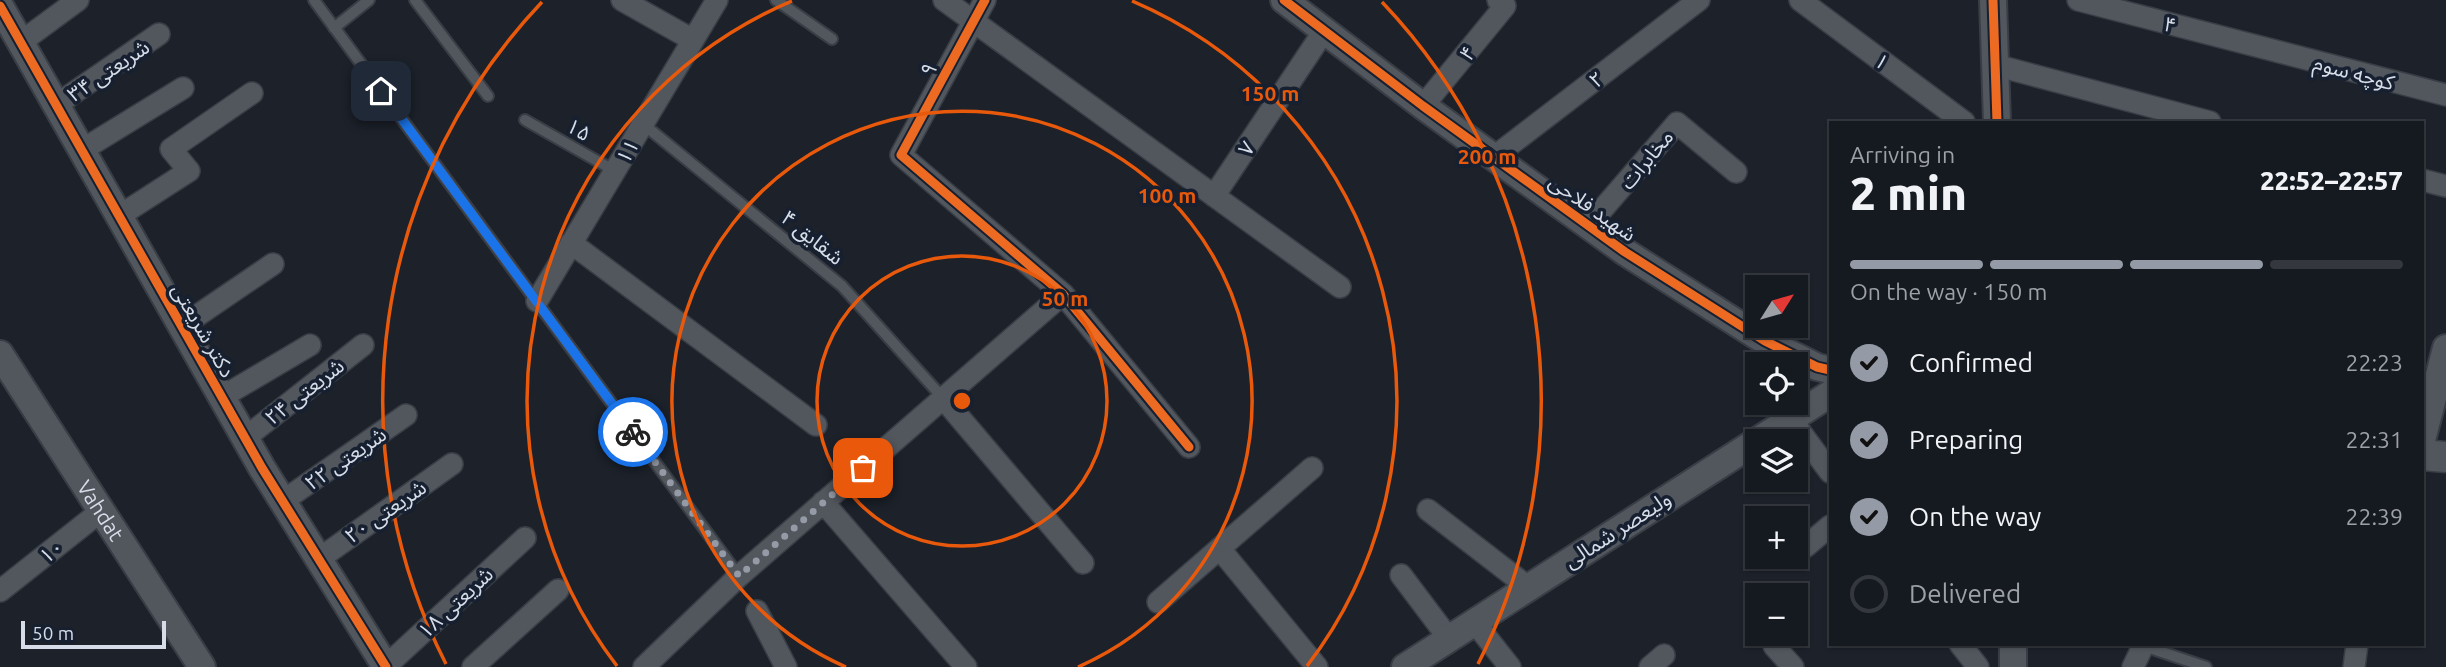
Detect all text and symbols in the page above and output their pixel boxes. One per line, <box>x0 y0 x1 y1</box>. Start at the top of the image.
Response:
street label: ۴ <box>2161 11 2179 37</box>
street label: شریعتی ۳۴ <box>63 34 154 107</box>
street label: ۴ <box>1454 41 1480 65</box>
street label: ۱ <box>1870 48 1894 74</box>
street label: کوچه سوم <box>2310 50 2397 99</box>
street label: ۹ <box>915 58 941 80</box>
pin <box>351 61 411 121</box>
street label: ۲ <box>1584 66 1608 92</box>
icon: home <box>362 72 400 110</box>
text: 150 m <box>1241 81 1299 105</box>
street label: ۱۵ <box>563 113 595 145</box>
street label: مخابرات <box>1614 125 1678 194</box>
street label: ۱۱ <box>611 135 643 167</box>
street label: ۷ <box>1233 136 1259 160</box>
text: Arriving in <box>1850 142 1955 167</box>
text: 200 m <box>1458 144 1516 168</box>
text: 22:52–22:57 <box>2260 166 2403 195</box>
text: 2 min <box>1850 167 1967 219</box>
street label: شهید فلاحی <box>1544 168 1641 247</box>
text: 100 m <box>1138 183 1196 207</box>
street label: شقایق ۴ <box>776 205 849 271</box>
north arrow <box>1745 275 1808 338</box>
map controls <box>1745 275 1808 646</box>
street label: دکتر شریعتی <box>167 279 240 382</box>
text: On the way · 150 m <box>1850 279 2047 304</box>
text: 50 m <box>1042 286 1088 310</box>
icon: check <box>1850 344 1888 382</box>
text: Confirmed <box>1909 348 2033 377</box>
text: 22:23 <box>2345 350 2403 375</box>
button: locate <box>1745 352 1808 415</box>
street label: شریعتی ۲۴ <box>260 353 349 430</box>
centre of rings <box>950 389 974 413</box>
courier <box>598 397 668 467</box>
icon: bike <box>614 413 652 451</box>
street label: شریعتی ۲۲ <box>300 421 391 495</box>
icon: check <box>1850 421 1888 459</box>
text: Preparing <box>1909 425 2023 454</box>
text: 22:31 <box>2345 427 2403 452</box>
button: layers <box>1745 429 1808 492</box>
pin <box>833 438 893 498</box>
icon: bag <box>844 449 882 487</box>
street label: شریعتی ۲۰ <box>340 474 431 548</box>
street label: Vahdat <box>73 476 129 545</box>
street label: ولیعصر شمالی <box>1559 486 1675 573</box>
icon: check <box>1850 498 1888 536</box>
text: On the way <box>1909 502 2041 531</box>
text: 22:39 <box>2345 504 2403 529</box>
button: + <box>1745 506 1808 569</box>
street label: ۱۰ <box>34 534 68 568</box>
street label: شریعتی ۱۸ <box>413 561 498 643</box>
text: Delivered <box>1909 579 2021 608</box>
button: − <box>1745 583 1808 646</box>
scale bar <box>21 618 166 650</box>
text: 50 m <box>32 622 74 644</box>

